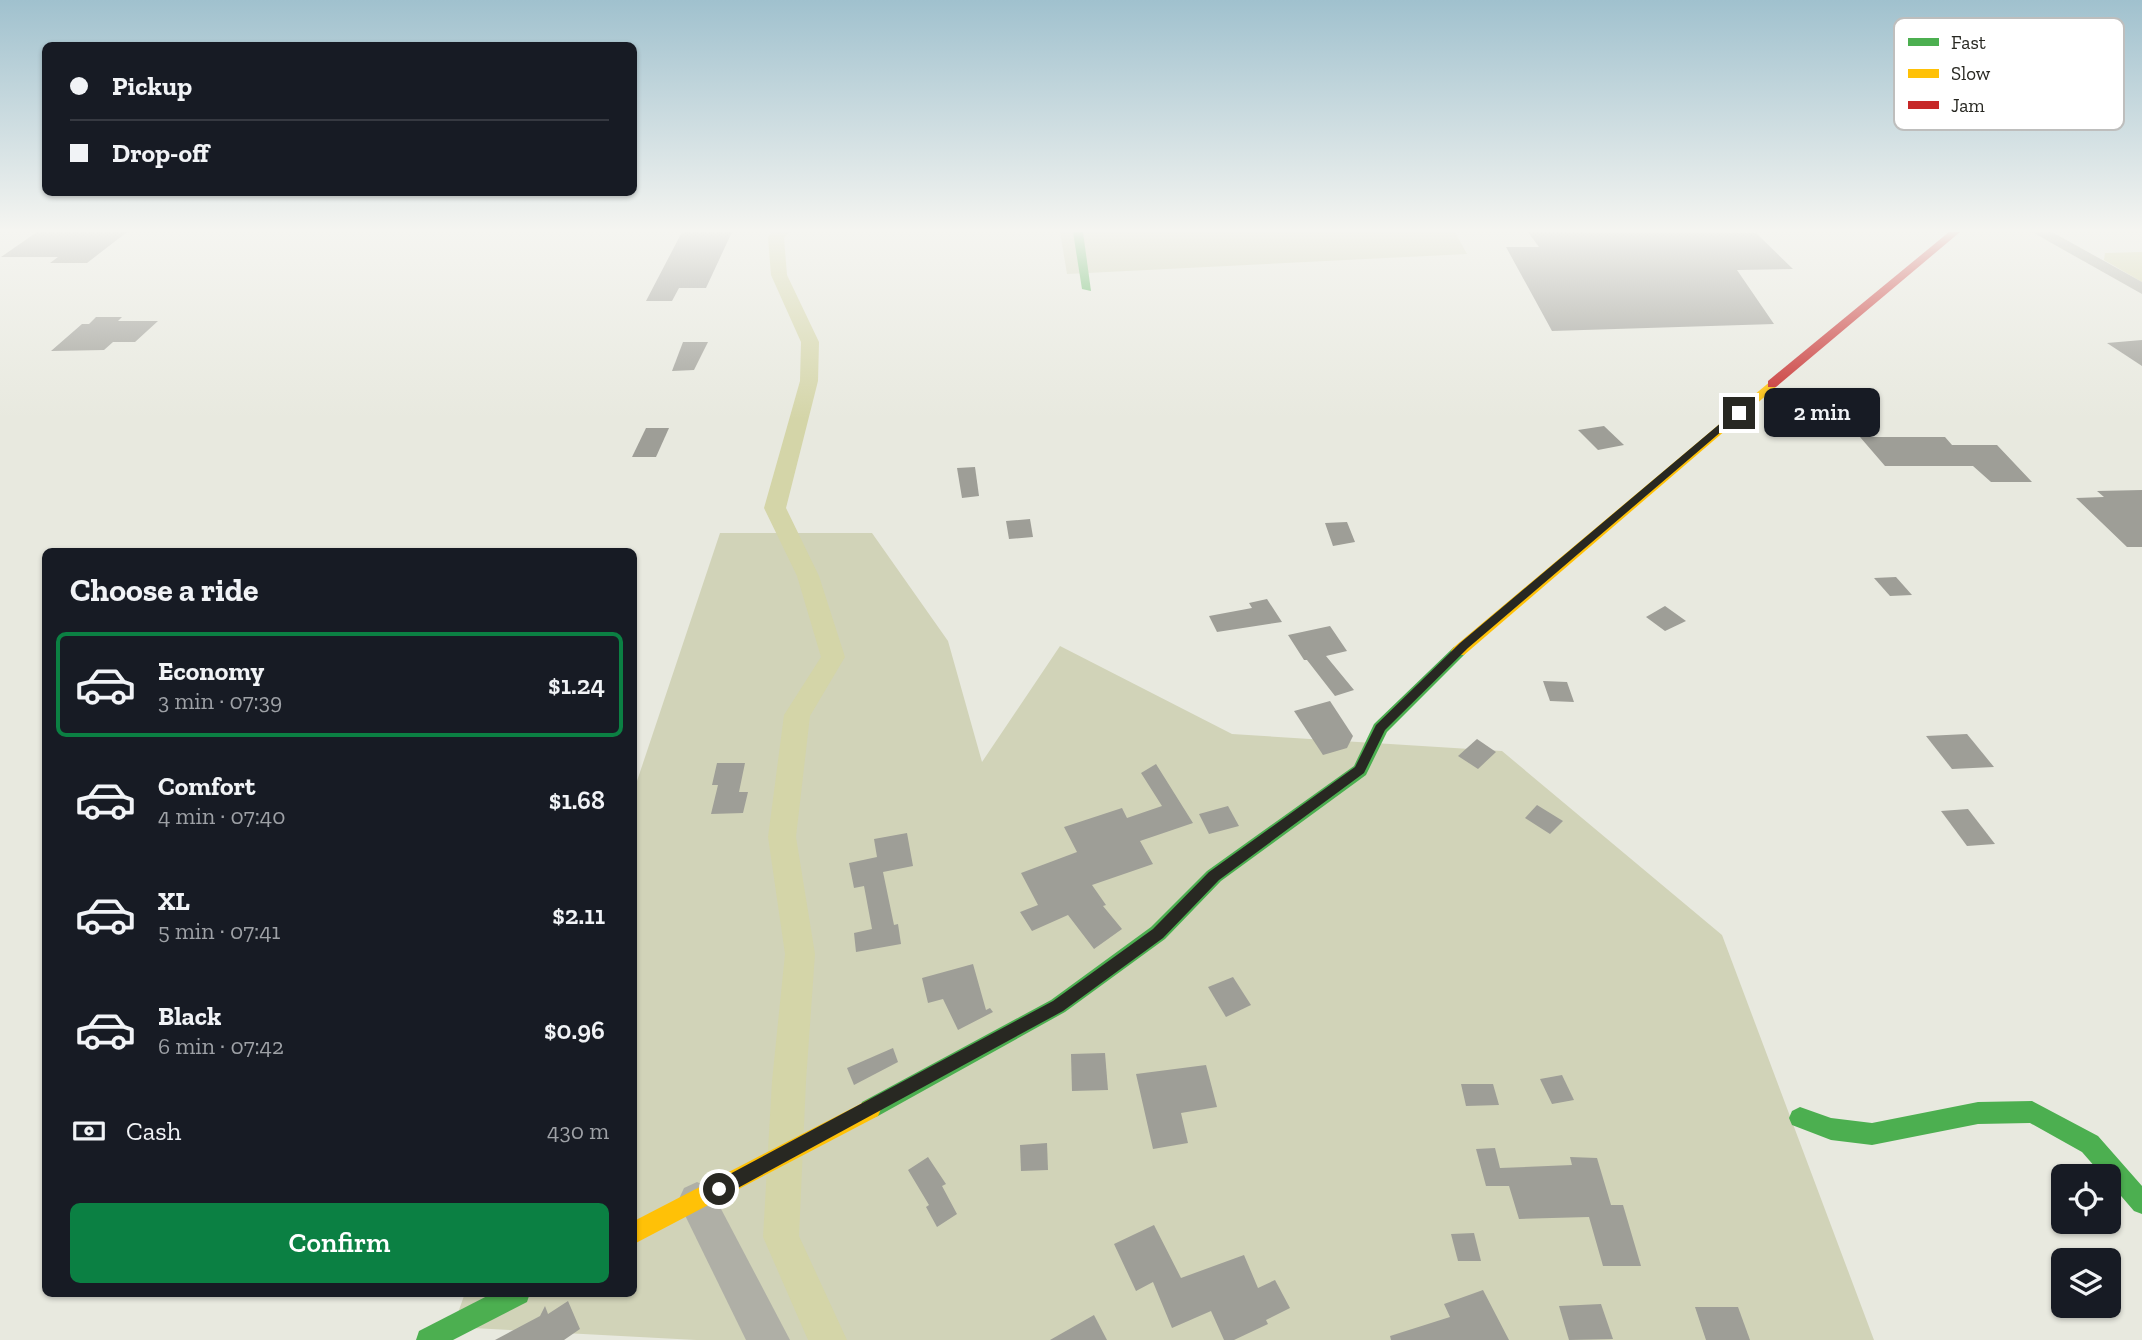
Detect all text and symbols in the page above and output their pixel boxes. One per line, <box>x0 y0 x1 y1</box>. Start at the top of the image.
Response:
legend <box>1894 18 2124 130</box>
text: Fast <box>1951 31 1986 54</box>
text: Slow <box>1951 62 1991 85</box>
text: Pickup <box>112 70 192 102</box>
text: Jam <box>1951 94 1985 117</box>
text: Drop-off <box>112 137 209 169</box>
callout: 2 min <box>1764 388 1879 438</box>
route end <box>1723 397 1755 429</box>
text: 2 min <box>1793 398 1851 426</box>
text: Choose a ride <box>70 571 258 609</box>
icon: car <box>74 653 137 716</box>
text: Economy <box>158 655 264 687</box>
text: $1.24 <box>548 669 605 701</box>
text: 3 min · 07:39 <box>158 687 282 715</box>
icon: car <box>74 768 137 831</box>
text: Comfort <box>158 770 255 802</box>
text: $1.68 <box>549 784 605 816</box>
text: 4 min · 07:40 <box>158 802 285 830</box>
icon: car <box>74 883 137 946</box>
text: XL <box>158 885 190 917</box>
text: $2.11 <box>552 899 605 931</box>
text: 5 min · 07:41 <box>158 917 280 945</box>
icon: car <box>74 998 137 1061</box>
text: Black <box>158 1000 221 1032</box>
text: $0.96 <box>544 1014 605 1046</box>
text: 6 min · 07:42 <box>158 1032 284 1060</box>
icon: cash <box>70 1112 108 1150</box>
text: Cash <box>126 1115 181 1147</box>
text: 430 m <box>547 1117 609 1145</box>
map controls <box>2051 1164 2121 1318</box>
button: locate <box>2051 1164 2121 1234</box>
route start <box>703 1173 735 1205</box>
button: Confirm <box>70 1203 609 1283</box>
button: layers <box>2051 1248 2121 1318</box>

